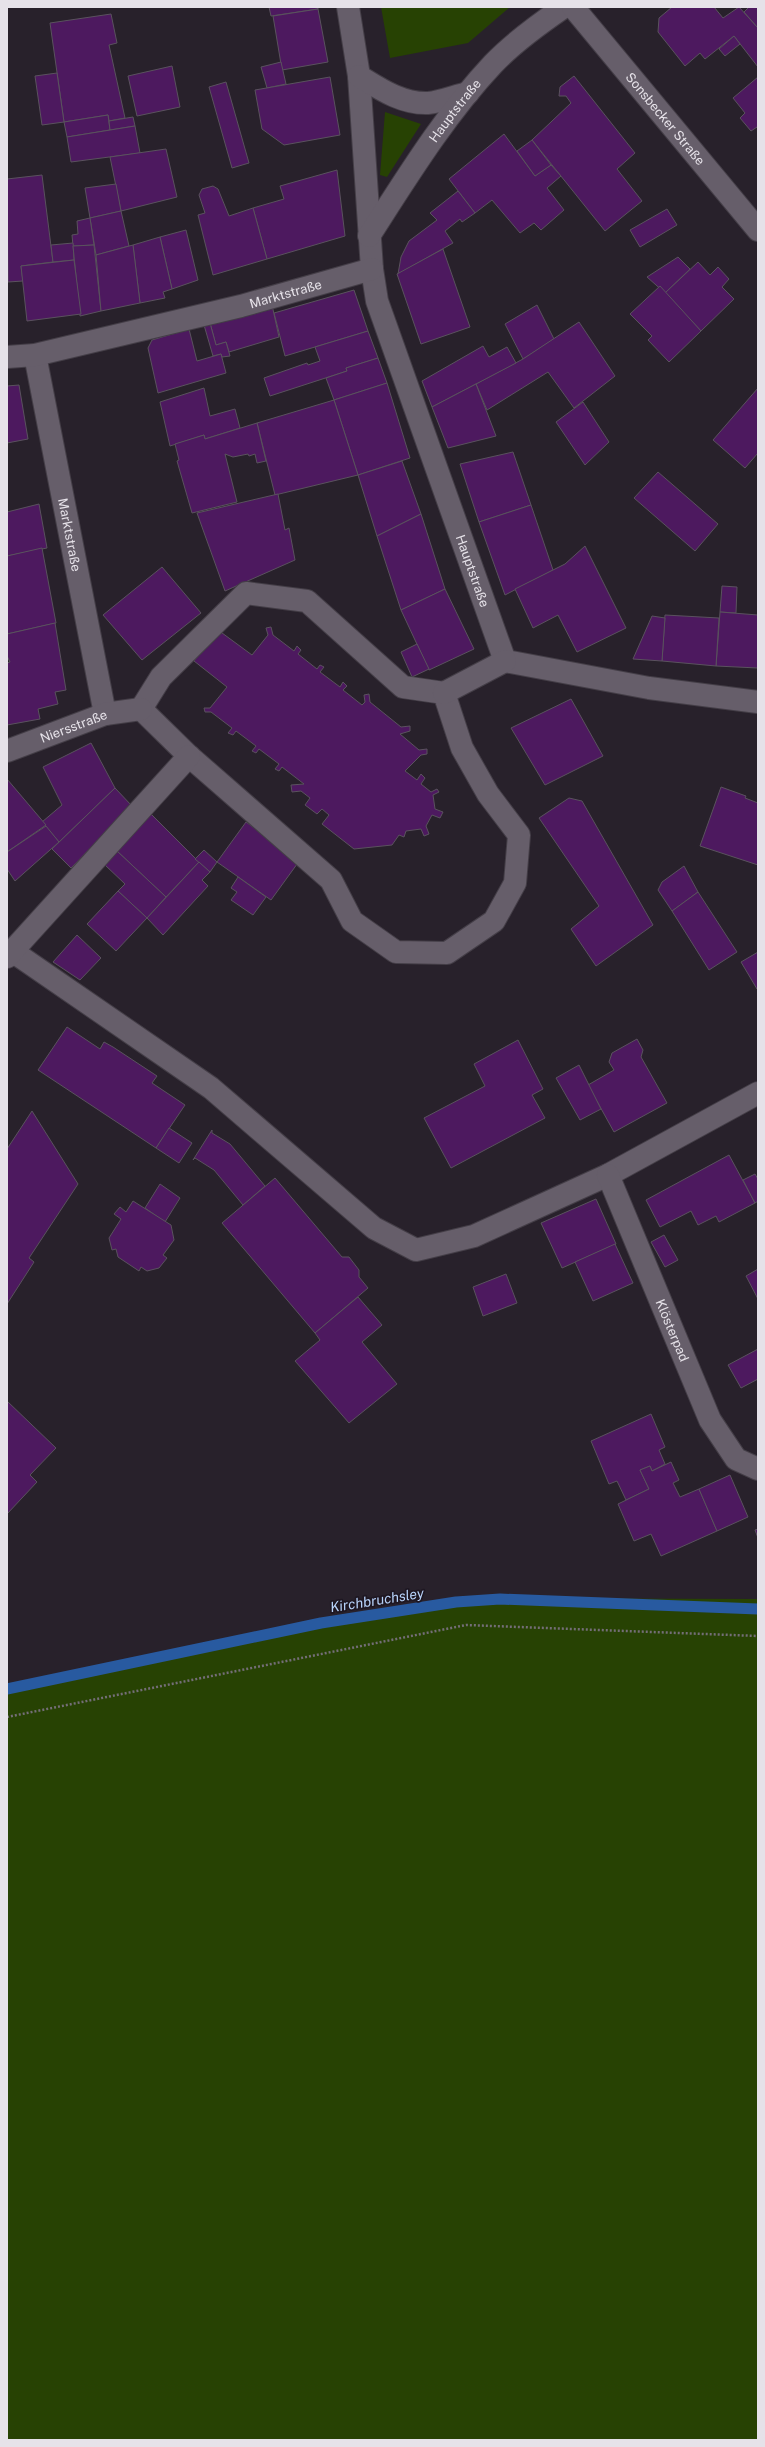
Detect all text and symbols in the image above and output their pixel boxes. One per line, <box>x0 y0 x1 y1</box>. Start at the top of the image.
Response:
street label: Sonsbecker Straße <box>623 70 708 168</box>
street label: Hauptstraße <box>426 76 484 145</box>
street label: Marktstraße <box>248 277 323 311</box>
street label: Marktstraße <box>55 497 84 573</box>
street label: Hauptstraße <box>453 533 492 609</box>
street label: Niersstraße <box>38 707 109 746</box>
street label: Klösterpad <box>652 1297 692 1364</box>
water label: Kirchbruchsley <box>329 1585 426 1615</box>

